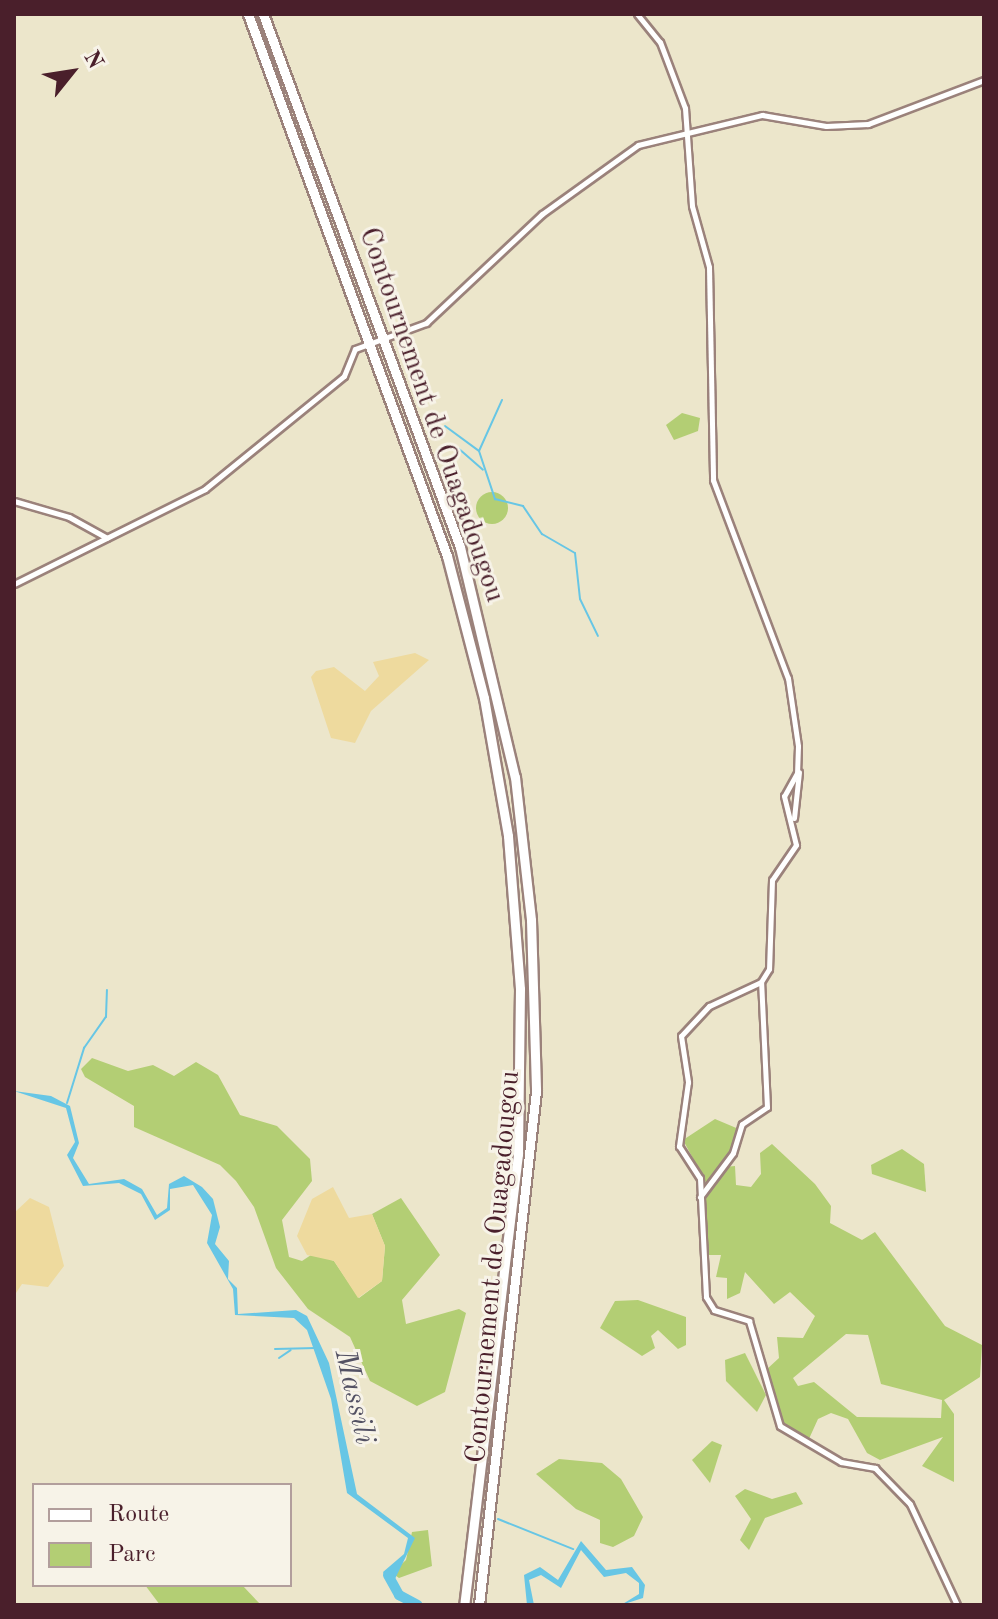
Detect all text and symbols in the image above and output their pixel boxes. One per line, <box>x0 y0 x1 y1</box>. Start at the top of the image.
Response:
north arrow <box>32 32 112 112</box>
text: N <box>79 47 107 73</box>
street label: Contournement de Ouagadougou <box>351 223 511 607</box>
street label: Contournement de Ouagadougou <box>460 1069 528 1465</box>
water label: Massili <box>326 1346 382 1448</box>
legend <box>32 1483 292 1587</box>
text: Route <box>108 1503 169 1527</box>
text: Parc <box>108 1543 155 1567</box>

